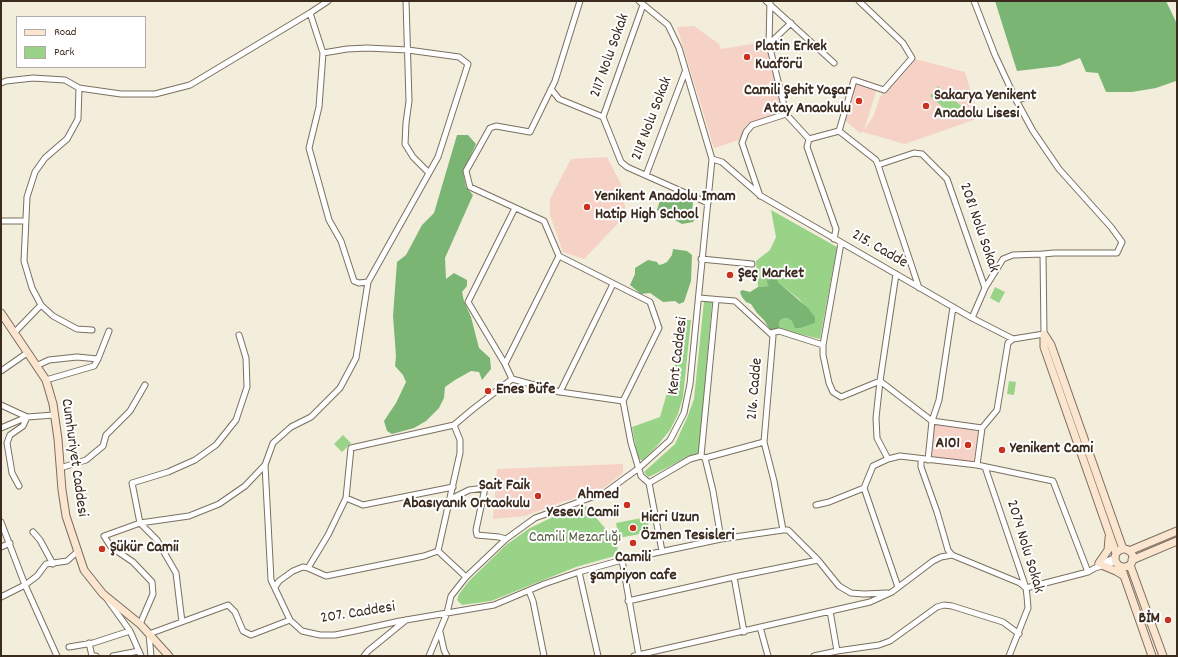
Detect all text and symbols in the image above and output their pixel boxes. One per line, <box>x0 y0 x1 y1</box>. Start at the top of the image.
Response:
street label: 2117 Nolu Sokak <box>587 11 635 101</box>
legend <box>16 16 146 68</box>
text: Road <box>54 24 76 41</box>
place label: Platin Erkek Kuaförü <box>755 38 827 76</box>
text: Park <box>54 44 74 61</box>
marker: Platin Erkek Kuaförü <box>742 52 752 62</box>
street label: 2118 Nolu Sokak <box>628 74 678 164</box>
place label: Camili Şehit Yaşar Atay Anaokulu <box>744 82 851 120</box>
place label: Sakarya Yenikent Anadolu Lisesi <box>934 87 1036 125</box>
marker: Camili Şehit Yaşar Atay Anaokulu <box>854 96 864 106</box>
marker: Sakarya Yenikent Anadolu Lisesi <box>921 101 931 111</box>
street label: 2081 Nolu Sokak <box>954 181 1002 275</box>
place label: Yenikent Anadolu Imam Hatip High School <box>595 188 736 226</box>
marker: Yenikent Anadolu Imam Hatip High School <box>582 202 592 212</box>
street label: 215. Cadde <box>847 226 911 274</box>
place label: Şeç Market <box>738 265 804 285</box>
marker: Şeç Market <box>725 270 735 280</box>
street label: Kent Caddesi <box>665 316 693 396</box>
street label: 216. Cadde <box>744 357 768 421</box>
place label: Enes Büfe <box>496 381 555 401</box>
marker: Enes Büfe <box>483 386 493 396</box>
street label: Cumhuriyet Caddesi <box>55 398 91 518</box>
place label: A101 <box>936 435 960 455</box>
marker: A101 <box>963 440 973 450</box>
place label: Yenikent Cami <box>1010 440 1093 460</box>
marker: Yenikent Cami <box>997 445 1007 455</box>
place label: Sait Faik Abasıyanık Ortaokulu <box>403 477 530 515</box>
place label: Ahmed Yesevi Camii <box>547 486 619 524</box>
marker: Sait Faik Abasıyanık Ortaokulu <box>533 491 543 501</box>
street label: 2074 Nolu Sokak <box>1001 498 1047 596</box>
marker: Ahmed Yesevi Camii <box>622 500 632 510</box>
place label: Hicri Uzun Özmen Tesisleri <box>641 509 734 547</box>
marker: Hicri Uzun Özmen Tesisleri <box>628 523 638 533</box>
park label: Camili Mezarlığı <box>529 529 621 549</box>
marker: Camili şampiyon cafe <box>628 538 638 548</box>
place label: Şükür Camii <box>110 539 179 559</box>
marker: Şükür Camii <box>97 544 107 554</box>
place label: Camili şampiyon cafe <box>590 549 676 587</box>
street label: 207. Caddesi <box>319 599 397 629</box>
place label: BİM <box>1139 610 1160 630</box>
marker: BİM <box>1163 615 1173 625</box>

